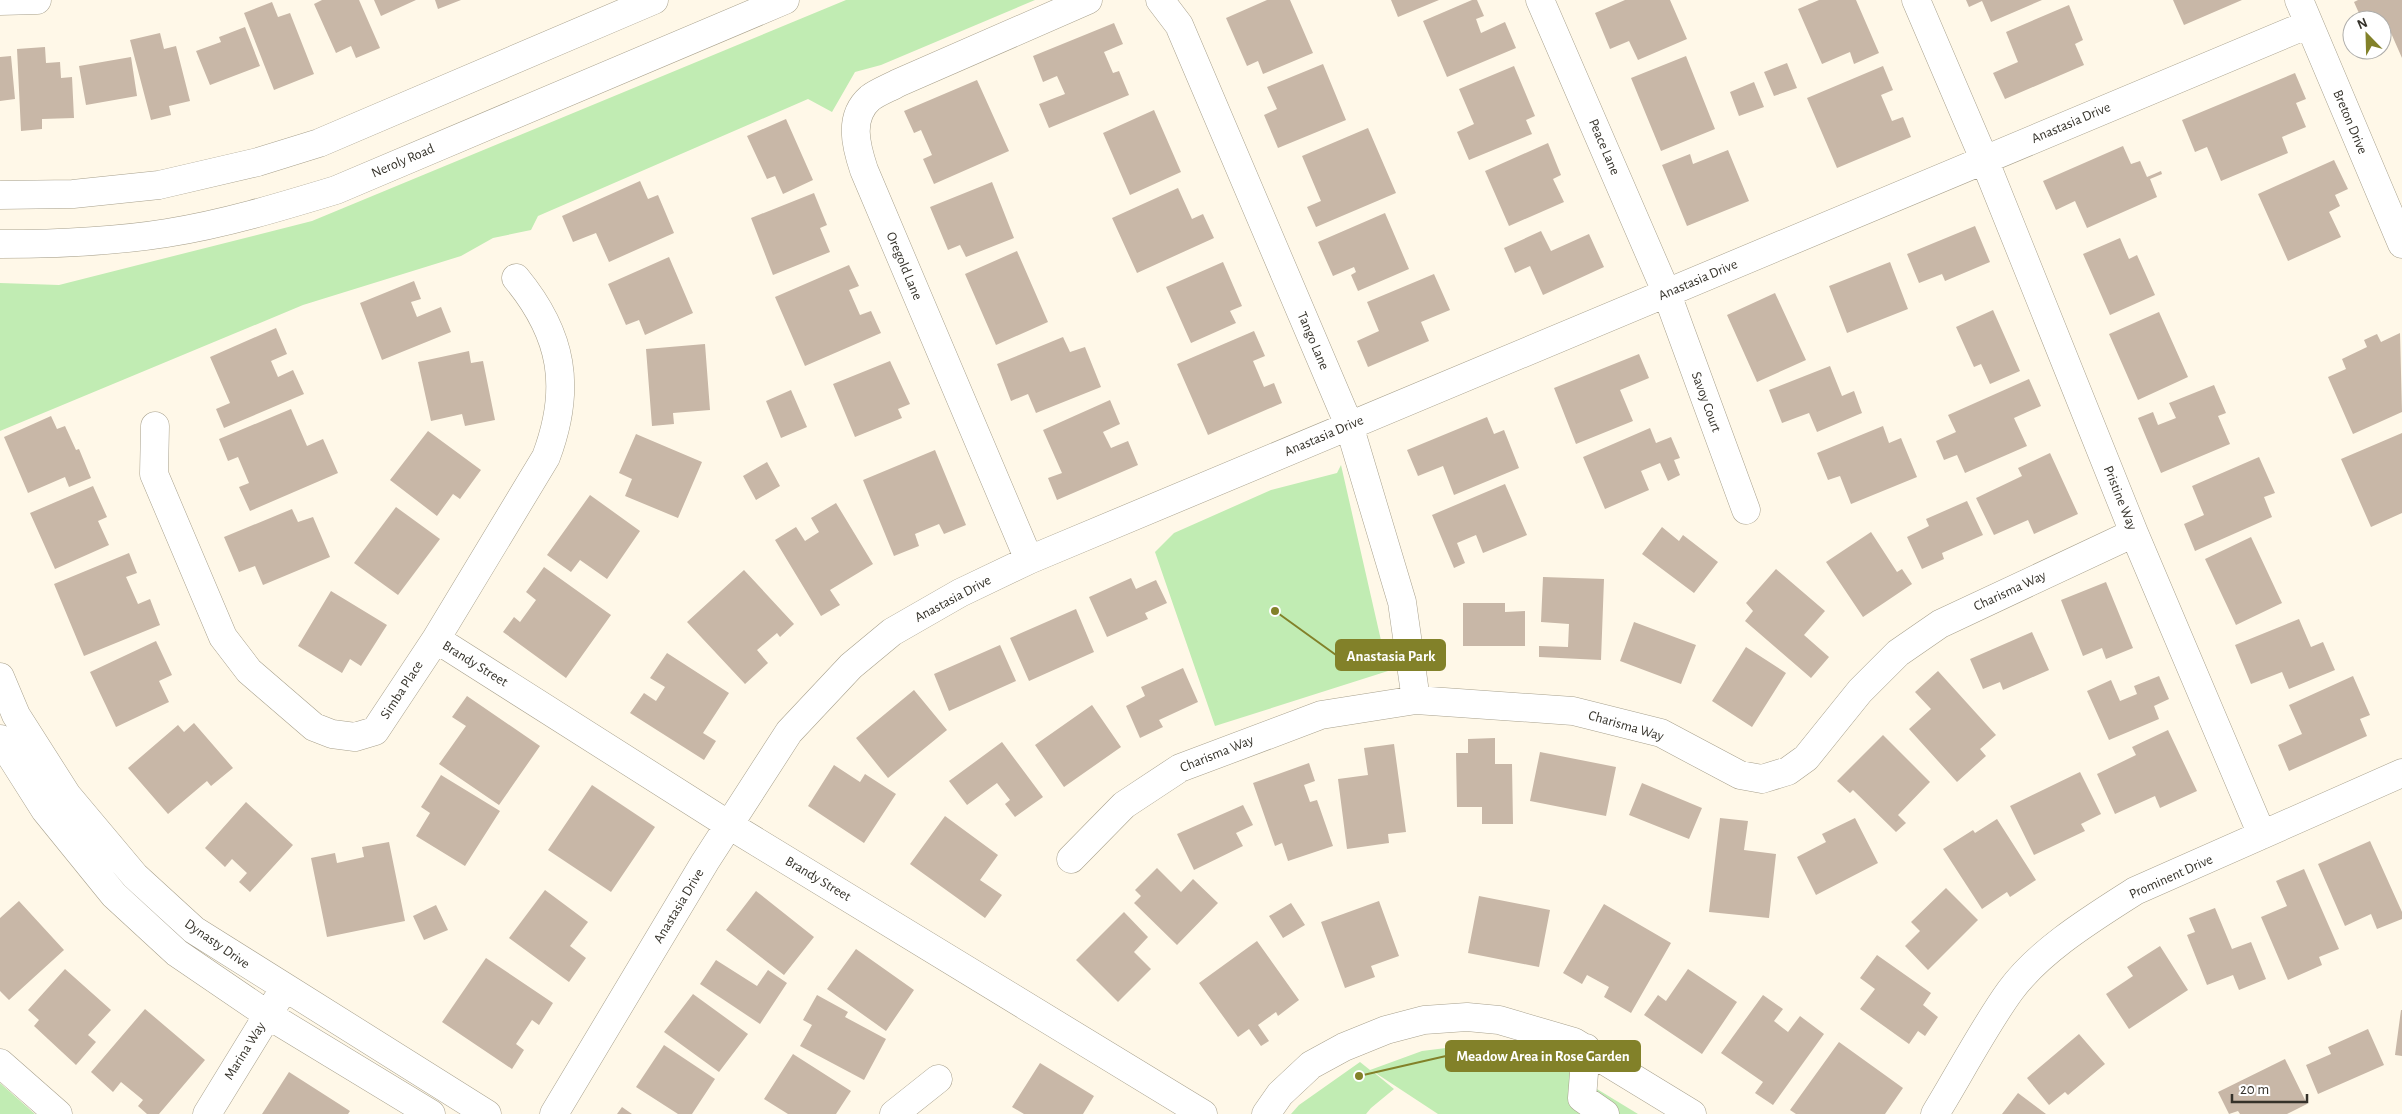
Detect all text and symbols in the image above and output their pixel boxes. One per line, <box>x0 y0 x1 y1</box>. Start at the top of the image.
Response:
north arrow <box>2342 10 2392 60</box>
text: N <box>2355 16 2370 32</box>
street label: Breton Drive <box>2330 88 2370 156</box>
street label: Anastasia Drive <box>2029 100 2113 146</box>
street label: Peace Lane <box>1586 117 1622 177</box>
street label: Neroly Road <box>370 142 436 180</box>
street label: Oregold Lane <box>883 230 925 302</box>
street label: Anastasia Drive <box>1656 257 1740 303</box>
street label: Tango Lane <box>1295 310 1331 372</box>
street label: Savoy Court <box>1689 370 1724 435</box>
street label: Anastasia Drive <box>1282 413 1366 459</box>
street label: Pristine Way <box>2101 464 2139 532</box>
street label: Charisma Way <box>1972 568 2048 614</box>
street label: Anastasia Drive <box>913 573 993 625</box>
street label: Brandy Street <box>440 639 510 690</box>
callout: Anastasia Park <box>1336 640 1445 670</box>
text: Anastasia Park <box>1347 649 1436 664</box>
street label: Simba Place <box>378 658 426 722</box>
street label: Charisma Way <box>1587 709 1665 743</box>
street label: Charisma Way <box>1178 733 1256 775</box>
street label: Prominent Drive <box>2127 852 2215 902</box>
street label: Brandy Street <box>783 854 854 904</box>
street label: Anastasia Drive <box>651 866 707 946</box>
street label: Dynasty Drive <box>182 917 252 971</box>
street label: Marina Way <box>222 1020 268 1082</box>
callout: Meadow Area in Rose Garden <box>1446 1041 1640 1071</box>
text: Meadow Area in Rose Garden <box>1456 1049 1630 1064</box>
scale bar <box>2232 1072 2307 1104</box>
text: 20 m <box>2240 1082 2269 1097</box>

